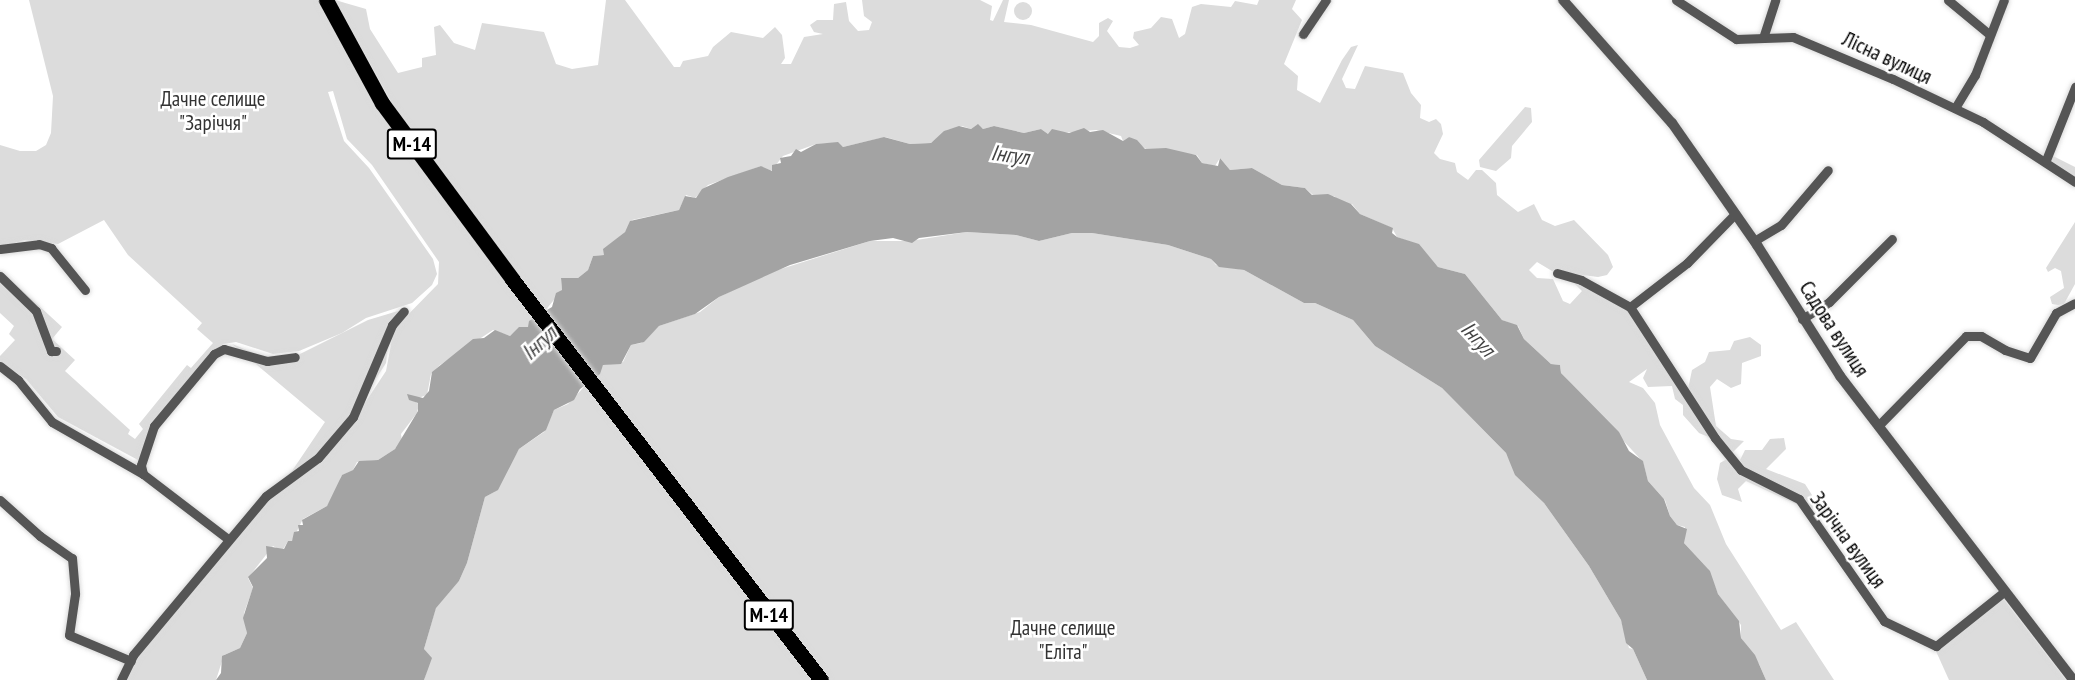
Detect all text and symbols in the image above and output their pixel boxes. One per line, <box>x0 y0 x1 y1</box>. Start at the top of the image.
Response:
street label: Лісна вулиця <box>1838 26 1936 90</box>
park label: Дачне селище "Заріччя" <box>160 86 266 136</box>
road number: М-14 <box>386 127 438 161</box>
water label: Інгул <box>989 139 1031 171</box>
street label: Садова вулиця <box>1794 276 1874 382</box>
water label: Інгул <box>1455 316 1501 362</box>
water label: Інгул <box>516 320 562 366</box>
street label: Зарічна вулиця <box>1805 487 1891 593</box>
road number: М-14 <box>744 598 794 632</box>
park label: Дачне селище "Еліта" <box>1010 615 1116 665</box>

